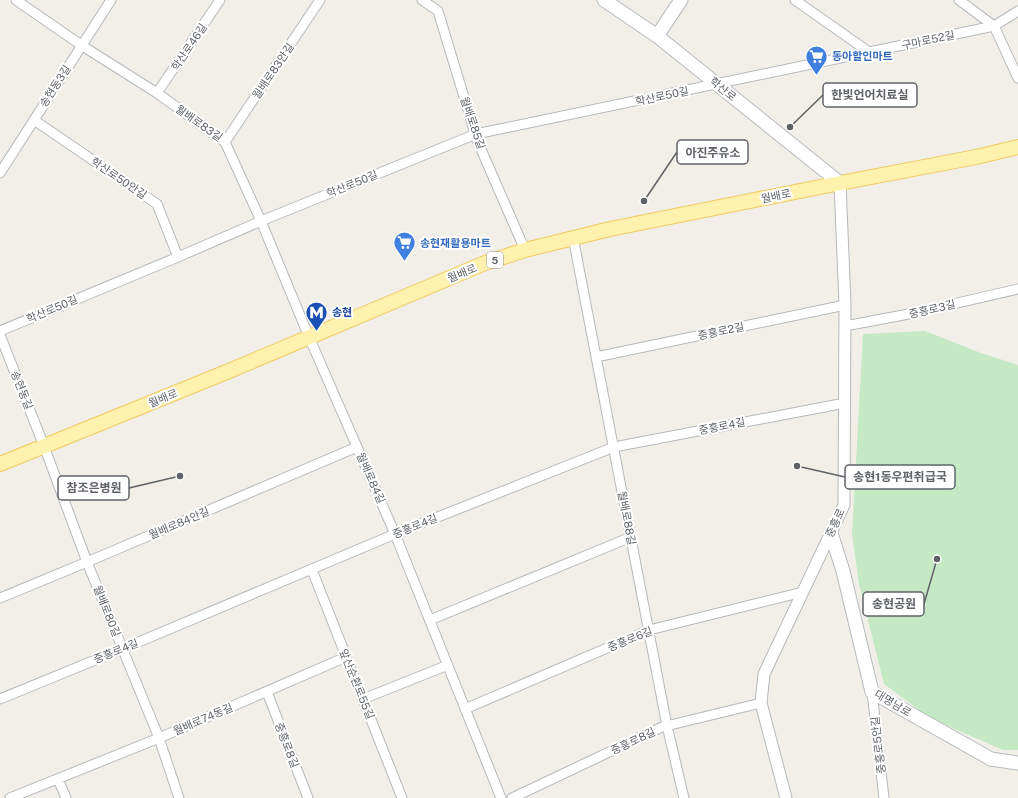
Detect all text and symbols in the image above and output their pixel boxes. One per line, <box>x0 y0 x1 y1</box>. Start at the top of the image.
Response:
street label: 학산로46길 <box>169 21 209 73</box>
street label: 구마로52길 <box>900 29 956 51</box>
street label: 월배로83안길 <box>250 41 296 101</box>
supermarket icon: 동아할인마트 <box>803 43 829 76</box>
place label: 동아할인마트 <box>832 50 893 62</box>
street label: 송현동3길 <box>37 63 73 109</box>
street label: 학산로 <box>707 75 739 103</box>
callout: 한빛언어치료실 <box>823 83 917 107</box>
street label: 학산로50길 <box>634 84 690 108</box>
text: 한빛언어치료실 <box>831 88 909 102</box>
street label: 월배로85길 <box>458 95 488 151</box>
street label: 월배로83길 <box>173 102 225 144</box>
callout: 아진주유소 <box>677 140 748 164</box>
text: 아진주유소 <box>685 146 741 160</box>
street label: 학산로50안길 <box>89 155 149 201</box>
street label: 학산로50길 <box>325 168 379 200</box>
street label: 월배로 <box>760 187 792 205</box>
supermarket icon: 송현재활용마트 <box>392 230 418 263</box>
place label: 송현재활용마트 <box>420 237 491 249</box>
road number: 5 <box>487 252 503 268</box>
street label: 월배로 <box>446 262 478 284</box>
street label: 학산로50길 <box>25 293 79 325</box>
street label: 중흥로3길 <box>908 298 956 320</box>
metro station icon: 송현 <box>304 299 330 332</box>
place label: 송현 <box>332 306 352 318</box>
street label: 중흥로2길 <box>697 320 745 342</box>
street label: 송현동길 <box>9 369 35 411</box>
street label: 월배로 <box>147 387 179 409</box>
street label: 중흥로4길 <box>698 416 746 436</box>
street label: 월배로84길 <box>354 451 388 505</box>
callout: 송현1동우편취급국 <box>845 465 955 489</box>
text: 송현1동우편취급국 <box>853 470 947 484</box>
callout: 참조은병원 <box>58 476 129 500</box>
text: 참조은병원 <box>66 481 122 495</box>
street label: 월배로88길 <box>616 490 638 546</box>
street label: 월배로84안길 <box>147 505 211 541</box>
street label: 중흥로 <box>823 507 847 539</box>
street label: 중흥로4길 <box>391 512 439 540</box>
street label: 월배로80길 <box>91 584 123 638</box>
callout: 송현공원 <box>863 592 924 616</box>
text: 송현공원 <box>872 597 916 611</box>
street label: 중흥로6길 <box>606 625 654 653</box>
street label: 중흥로4길 <box>92 637 140 665</box>
street label: 앞산순환로55길 <box>337 647 377 721</box>
street label: 대명남로 <box>873 687 913 719</box>
street label: 월배로74동길 <box>171 701 235 737</box>
street label: 중흥로5안길 <box>869 716 887 774</box>
street label: 중흥로8길 <box>273 721 301 769</box>
street label: 중흥로8길 <box>609 726 657 756</box>

